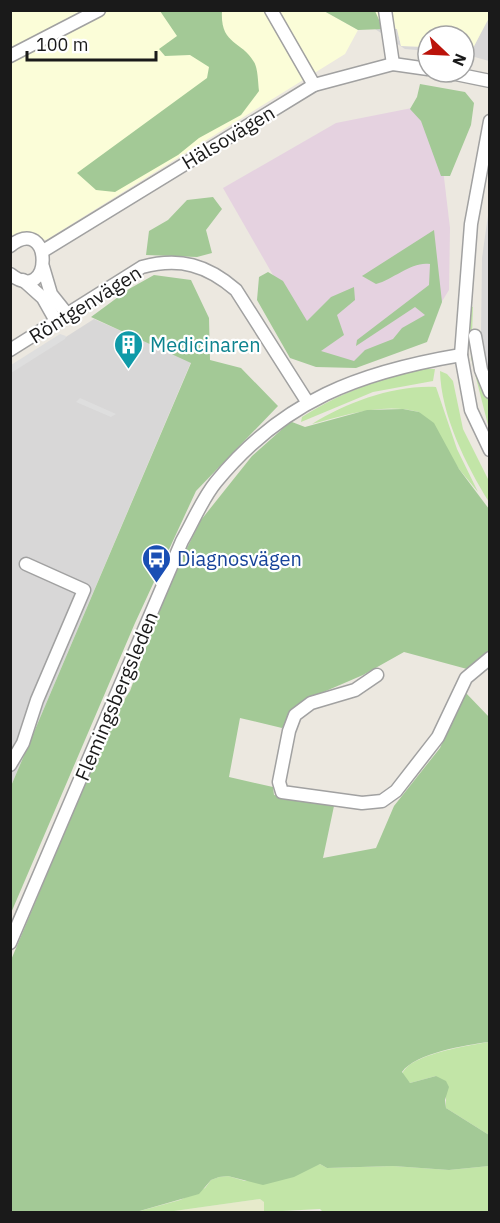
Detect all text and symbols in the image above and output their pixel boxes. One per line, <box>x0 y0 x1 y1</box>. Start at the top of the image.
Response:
scale bar <box>27 24 156 62</box>
north arrow <box>416 24 476 84</box>
text: 100 m <box>36 33 88 56</box>
text: N <box>448 51 471 69</box>
street label: Hälsovägen <box>176 99 280 175</box>
street label: Röntgenvägen <box>24 259 146 349</box>
building icon: Medicinaren <box>113 328 145 370</box>
place label: Medicinaren <box>150 331 261 358</box>
bus stop icon: Diagnosvägen <box>140 542 172 584</box>
place label: Diagnosvägen <box>177 545 302 572</box>
street label: Flemingsbergsleden <box>68 607 164 785</box>

